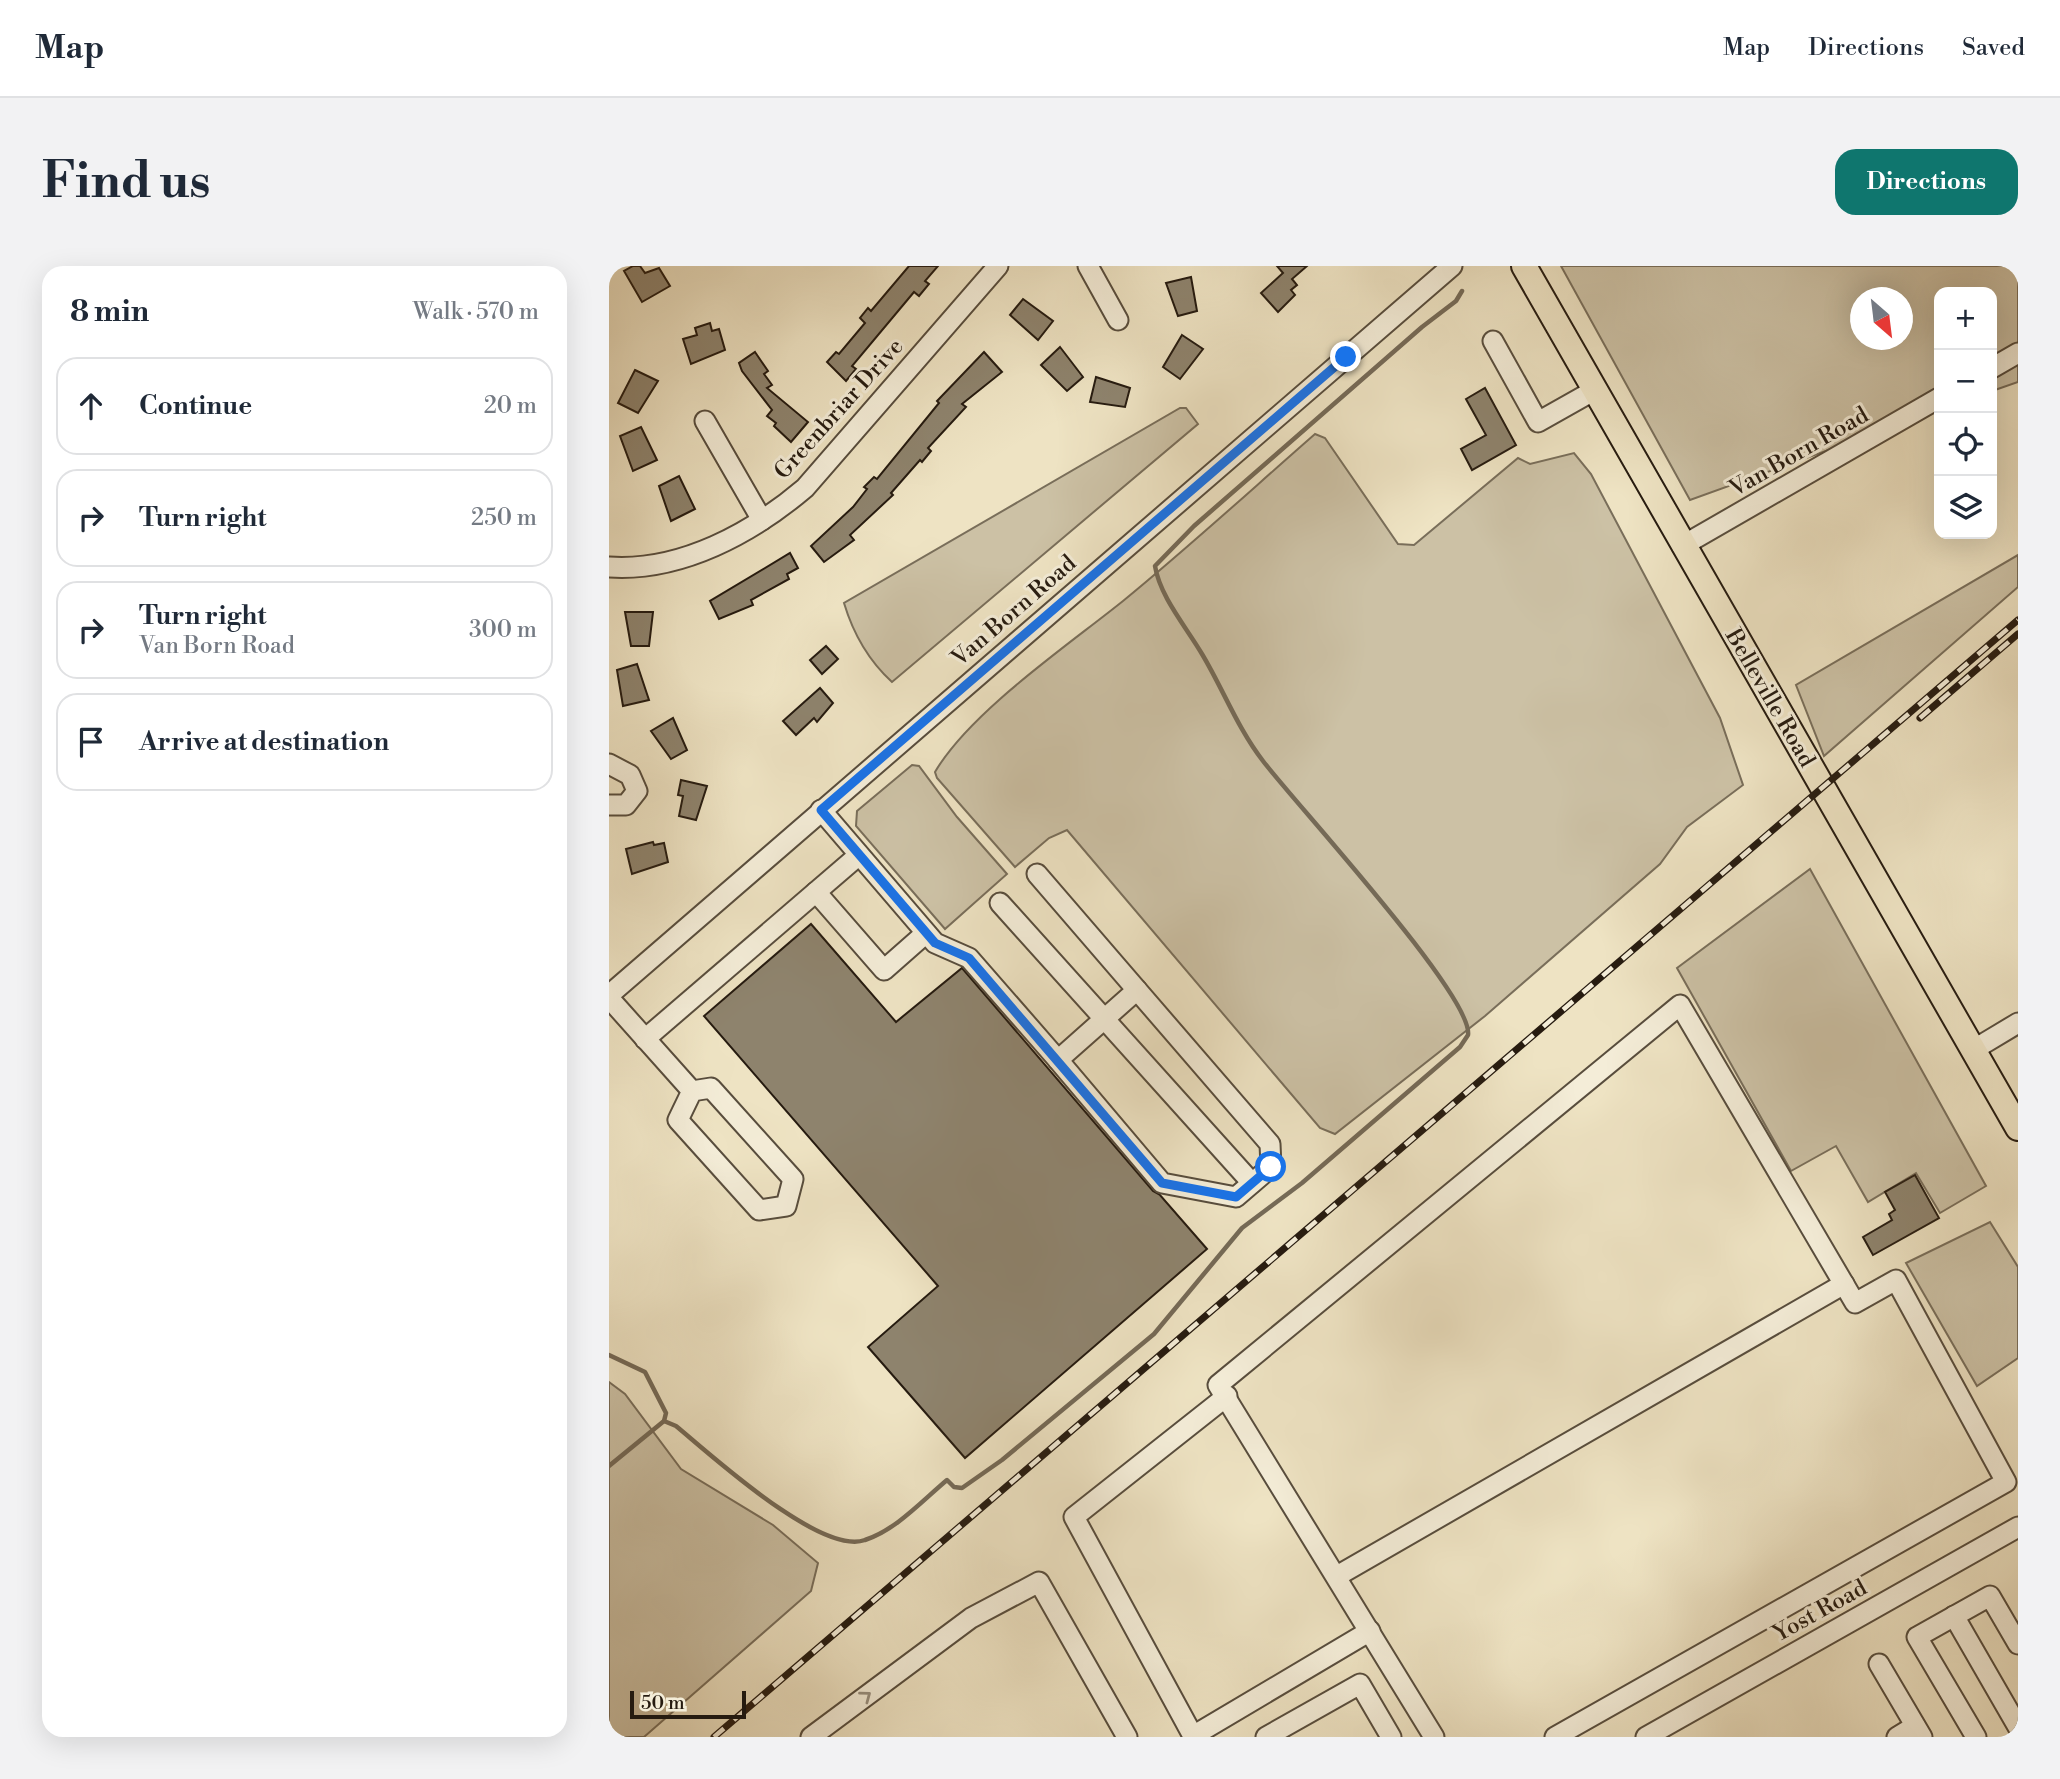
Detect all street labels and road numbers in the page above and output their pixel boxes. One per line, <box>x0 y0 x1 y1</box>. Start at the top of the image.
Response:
street label: Greenbriar Drive <box>769 333 909 485</box>
street label: Van Born Road <box>1724 401 1873 504</box>
street label: Van Born Road <box>945 549 1082 673</box>
street label: Belleville Road <box>1719 623 1821 772</box>
street label: Yost Road <box>1767 1574 1872 1649</box>

